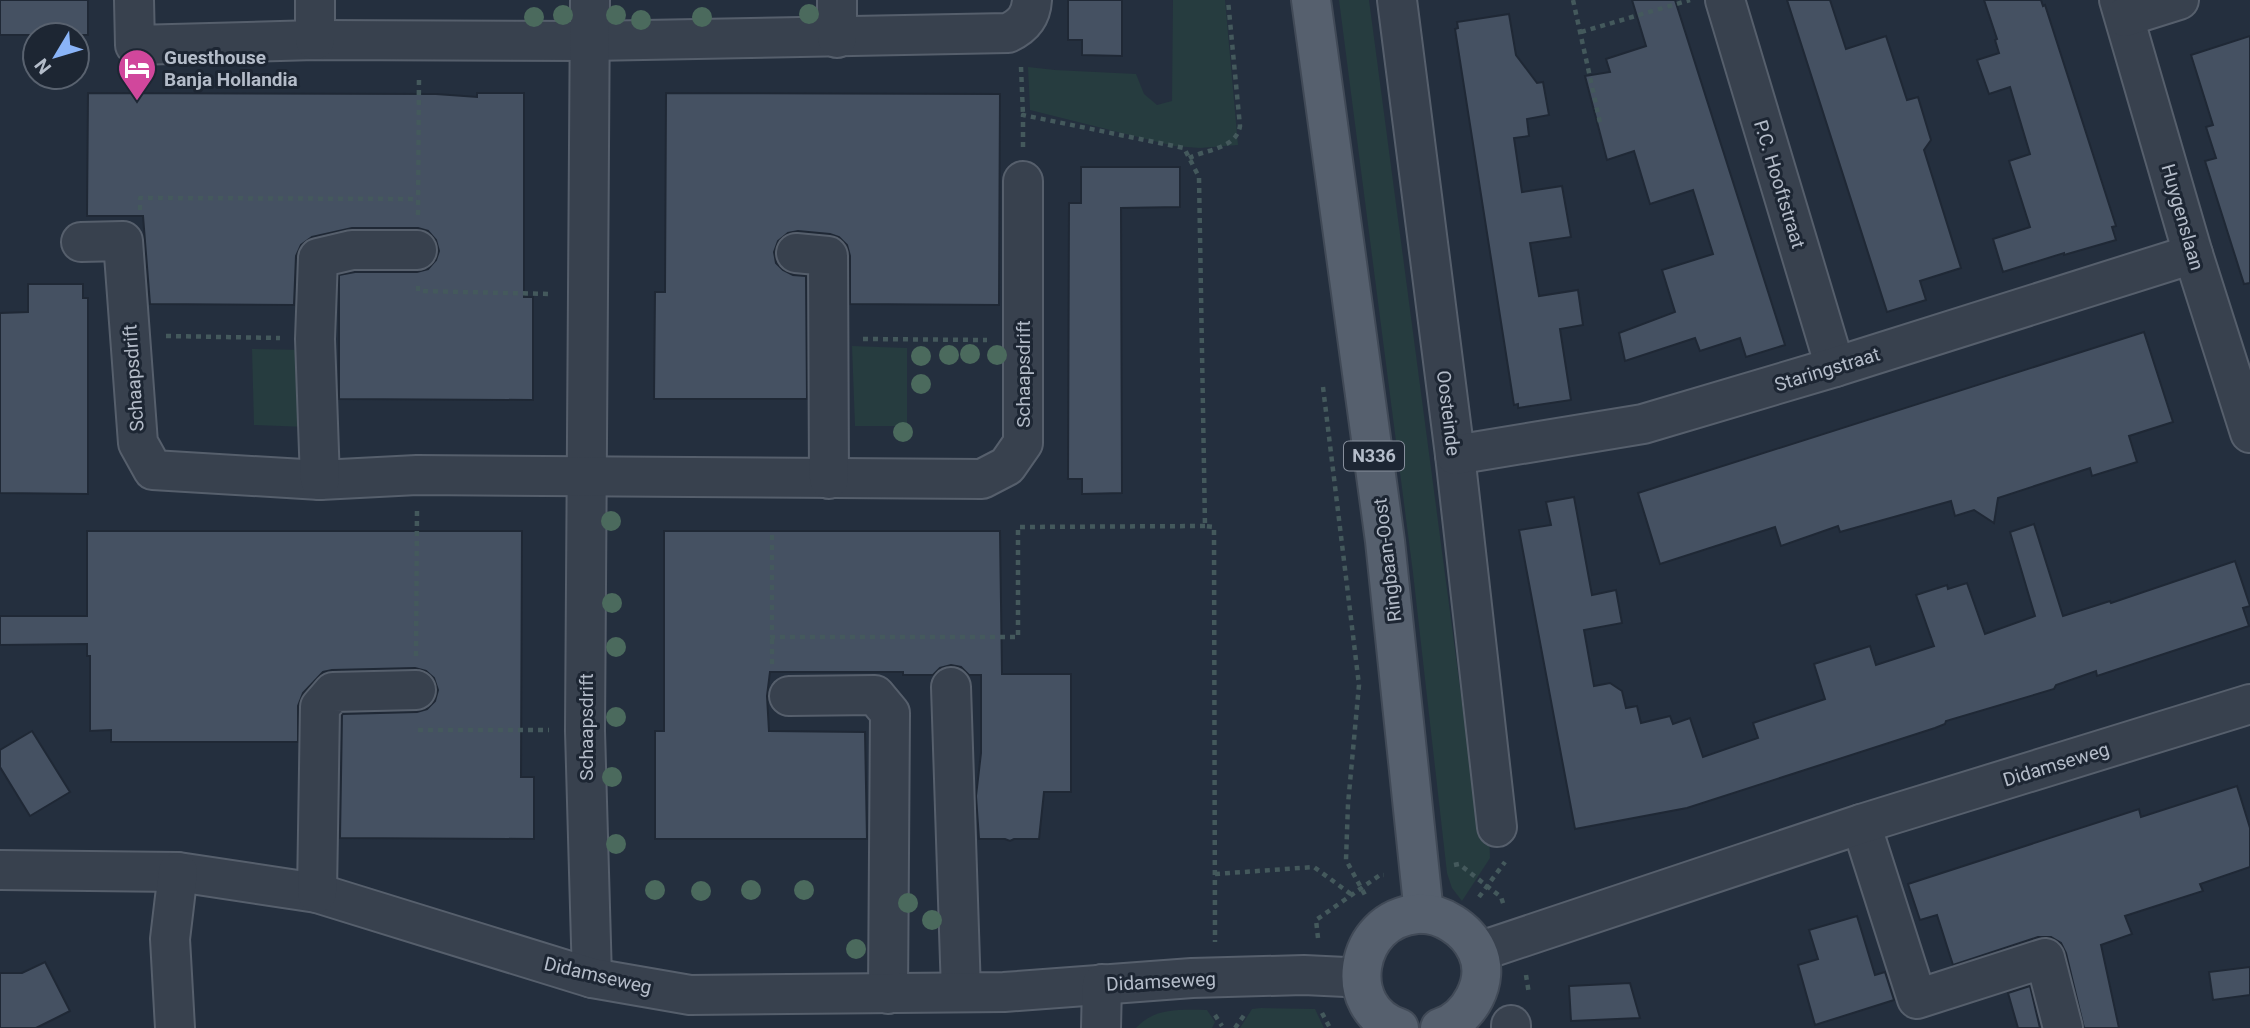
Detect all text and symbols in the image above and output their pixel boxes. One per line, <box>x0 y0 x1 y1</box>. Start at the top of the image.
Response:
north arrow <box>21 21 91 91</box>
place label: Guesthouse Banja Hollandia <box>164 46 298 91</box>
hotel icon: Guesthouse Banja Hollandia <box>116 47 158 102</box>
text: N <box>30 54 56 79</box>
street label: P.C. Hooftstraat <box>1749 117 1810 251</box>
street label: Huygenslaan <box>2156 161 2209 273</box>
street label: Schaapsdrift <box>1012 320 1035 428</box>
street label: Schaapsdrift <box>118 324 149 432</box>
street label: Staringstraat <box>1772 343 1883 396</box>
street label: Oosteinde <box>1432 369 1465 457</box>
road number: N336 <box>1344 442 1404 470</box>
street label: Ringbaan-Oost <box>1368 497 1406 623</box>
street label: Schaapsdrift <box>575 673 598 781</box>
street label: Didamseweg <box>2000 737 2112 792</box>
street label: Didamseweg <box>542 952 654 999</box>
street label: Didamseweg <box>1106 967 1216 996</box>

